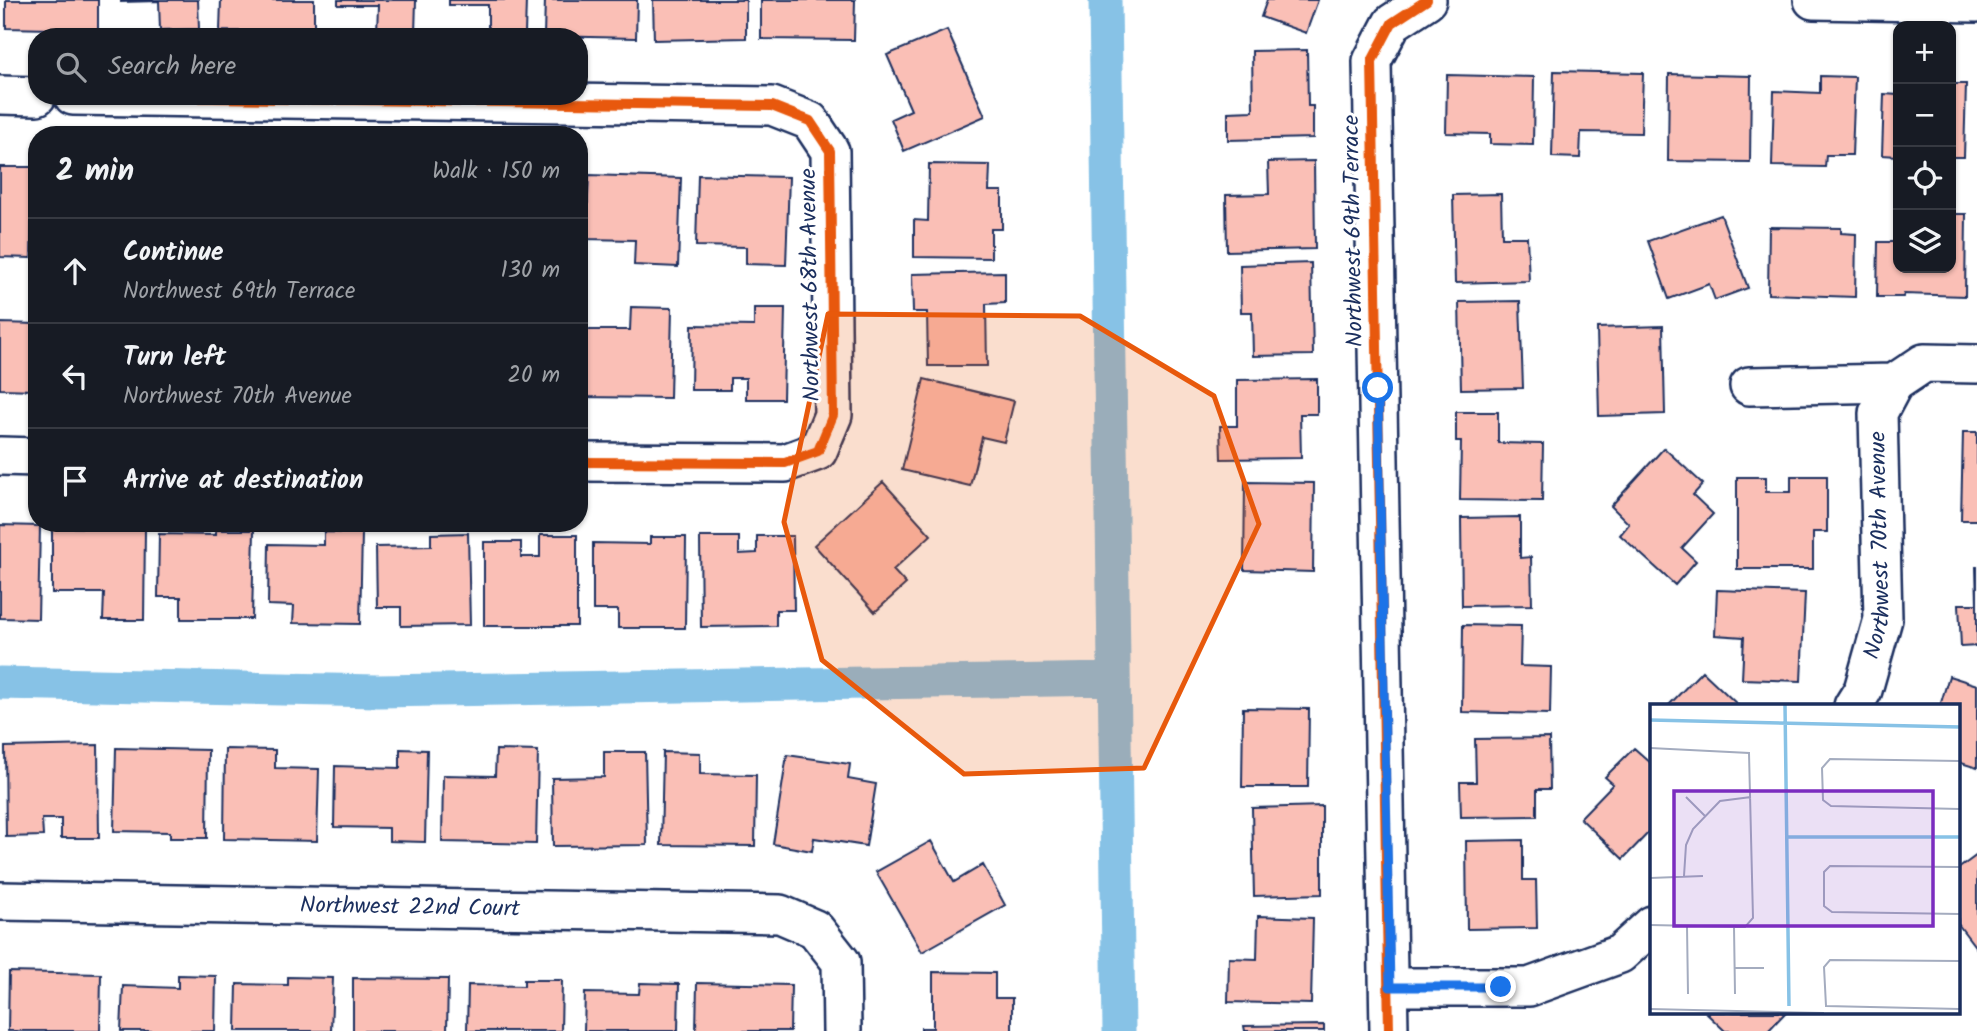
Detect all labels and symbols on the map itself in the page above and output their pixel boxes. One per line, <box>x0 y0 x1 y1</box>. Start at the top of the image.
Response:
street label: Northwest 69th Terrace <box>1334 115 1374 347</box>
street label: Northwest 68th Avenue <box>791 168 831 402</box>
route start <box>1362 372 1393 403</box>
street label: Northwest 70th Avenue <box>1855 431 1901 663</box>
inset map <box>1650 704 1960 1014</box>
street label: Northwest 22nd Court <box>300 888 521 928</box>
route end <box>1485 971 1516 1002</box>

